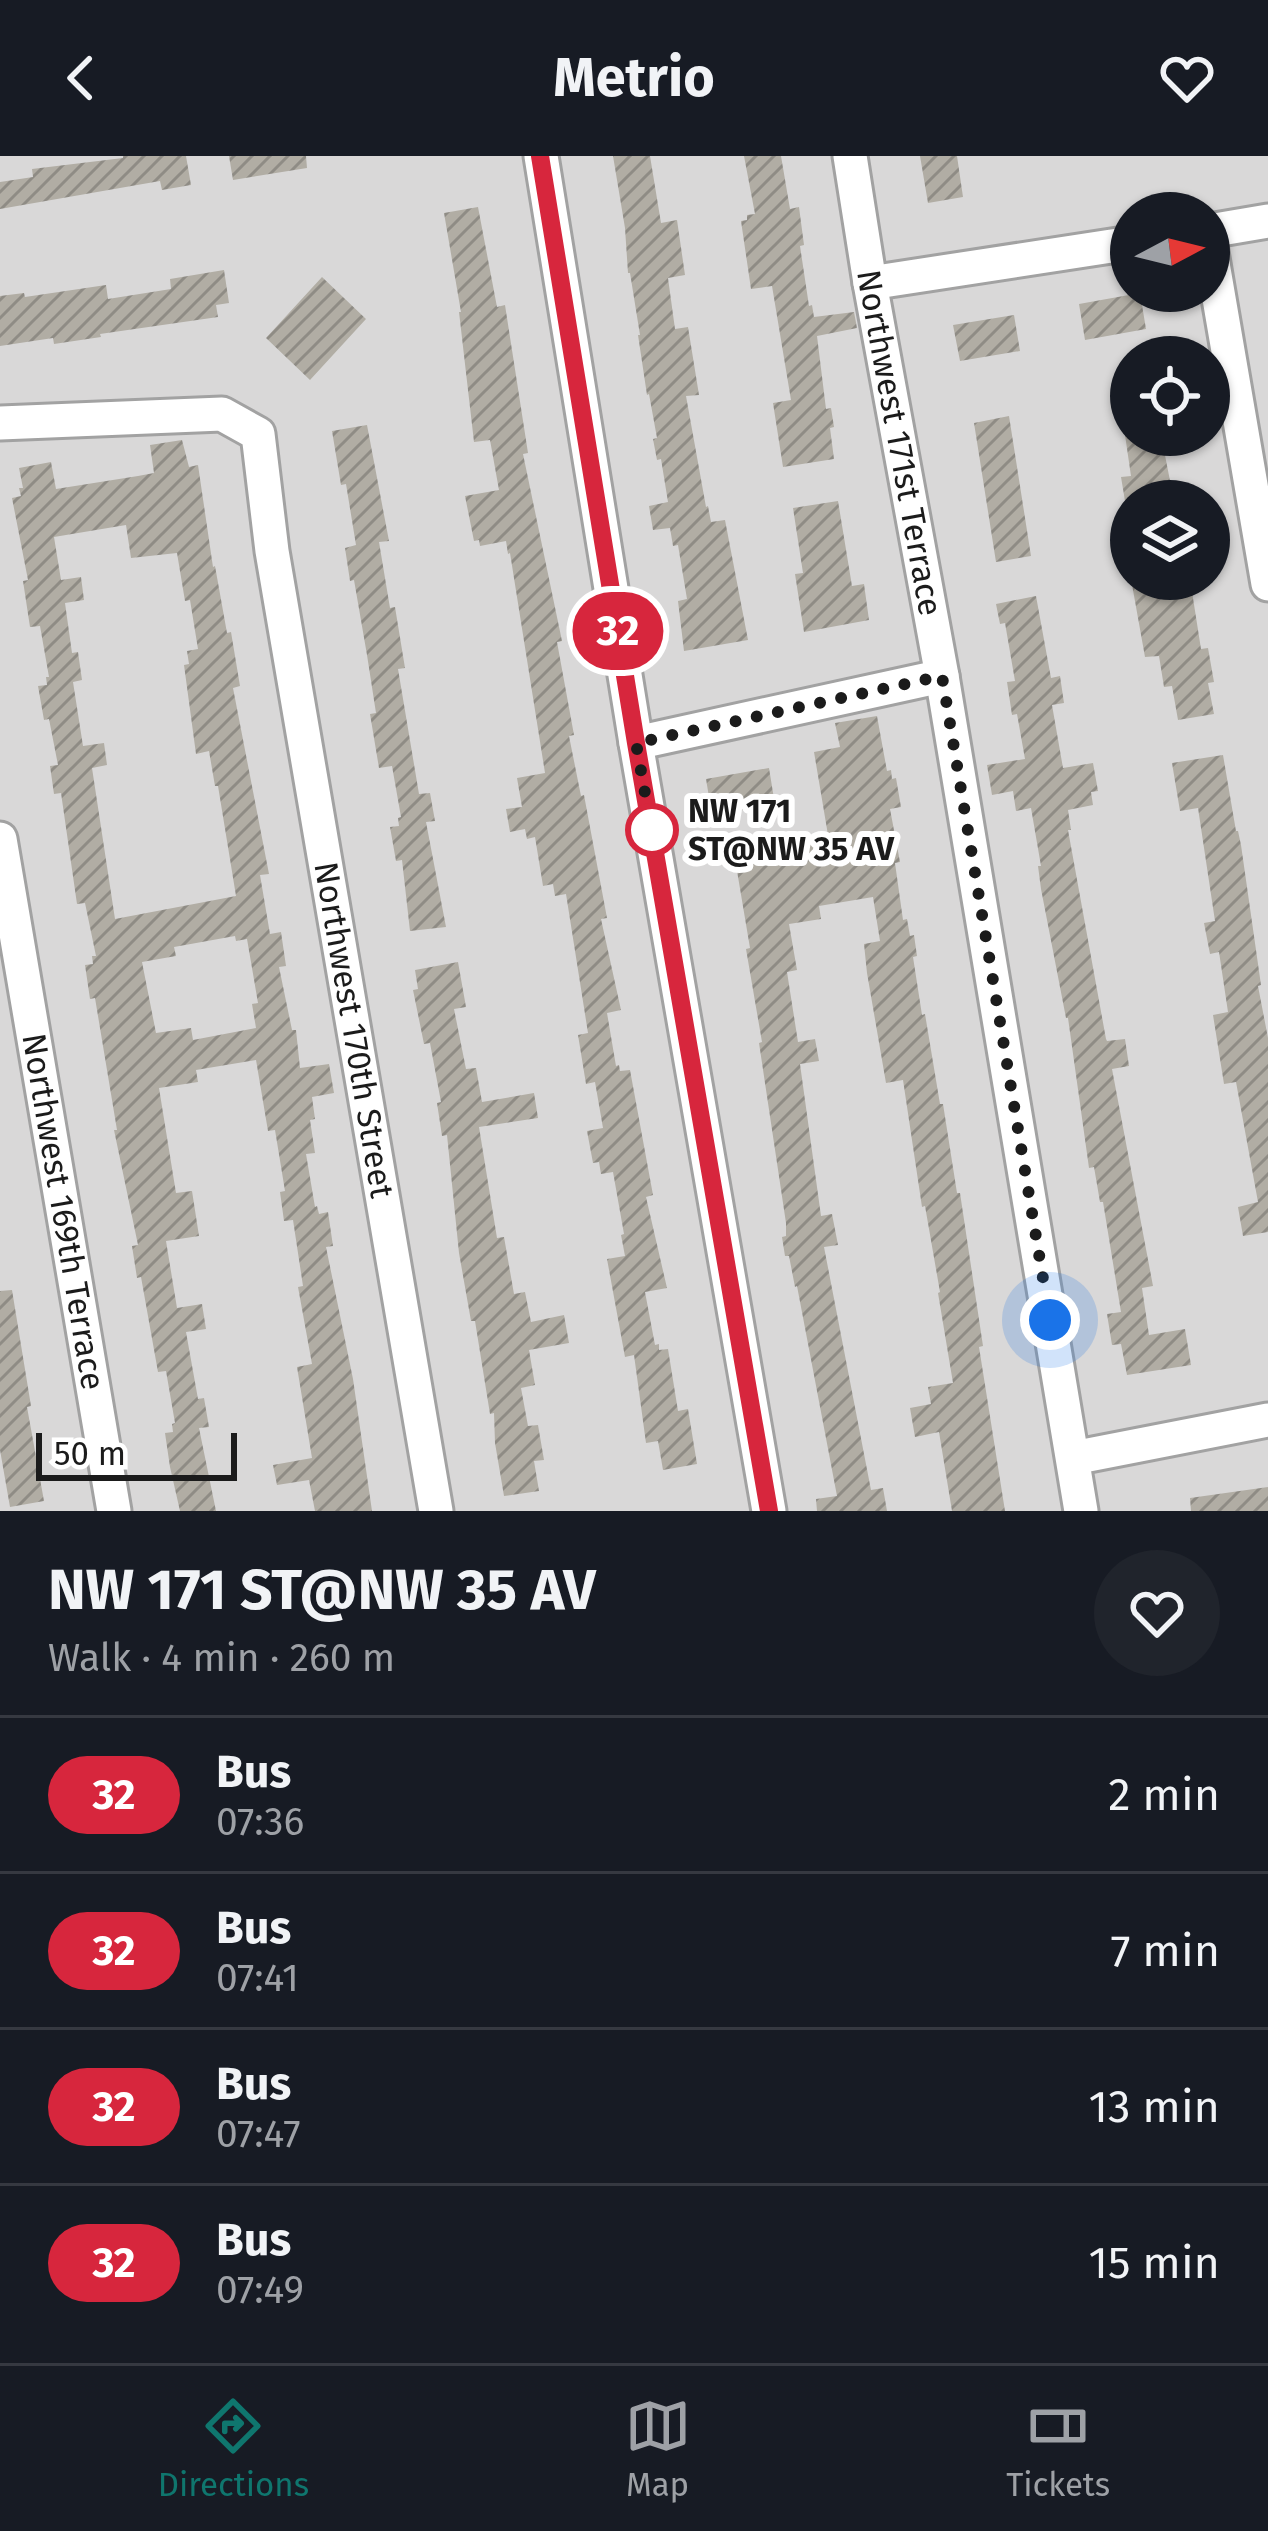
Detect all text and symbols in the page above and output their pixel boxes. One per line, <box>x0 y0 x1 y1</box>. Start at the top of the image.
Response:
icon: back <box>48 45 114 111</box>
icon: heart <box>1154 45 1220 111</box>
text: Metrio <box>553 46 715 110</box>
north arrow <box>1110 192 1230 312</box>
map controls <box>1110 192 1230 600</box>
street label: Northwest 171st Terrace <box>848 267 951 619</box>
button: locate <box>1110 336 1230 456</box>
button: layers <box>1110 480 1230 600</box>
line badge: 32 <box>564 592 672 670</box>
text: 32 <box>596 606 640 656</box>
place label: NW 171 ST@NW 35 AV <box>688 791 895 869</box>
marker: NW 171 ST@NW 35 AV <box>627 805 677 855</box>
street label: Northwest 170th Street <box>305 859 402 1201</box>
street label: Northwest 169th Terrace <box>13 1030 113 1393</box>
your location <box>1020 1290 1080 1350</box>
scale bar <box>36 1427 237 1480</box>
text: 50 m <box>54 1434 126 1474</box>
button: heart <box>1094 1550 1220 1676</box>
text: NW 171 ST@NW 35 AV <box>48 1556 596 1624</box>
text: Walk · 4 min · 260 m <box>48 1635 395 1681</box>
text: Bus <box>216 1745 291 1799</box>
text: 2 min <box>1108 1768 1220 1822</box>
text: 32 <box>92 1770 136 1820</box>
text: 07:36 <box>216 1799 304 1845</box>
text: Bus <box>216 1901 291 1955</box>
text: 7 min <box>1110 1924 1220 1978</box>
text: 32 <box>92 1926 136 1976</box>
text: 07:41 <box>216 1955 299 2001</box>
text: Bus <box>216 2057 291 2111</box>
text: 13 min <box>1089 2080 1220 2134</box>
text: 32 <box>92 2082 136 2132</box>
text: 07:47 <box>216 2111 301 2157</box>
text: Bus <box>216 2213 291 2267</box>
text: 15 min <box>1088 2236 1220 2290</box>
text: 32 <box>92 2238 136 2288</box>
text: 07:49 <box>216 2267 304 2313</box>
tab: Directions <box>158 2393 309 2505</box>
tab: Map <box>625 2393 691 2505</box>
tab: Tickets <box>1006 2393 1110 2505</box>

